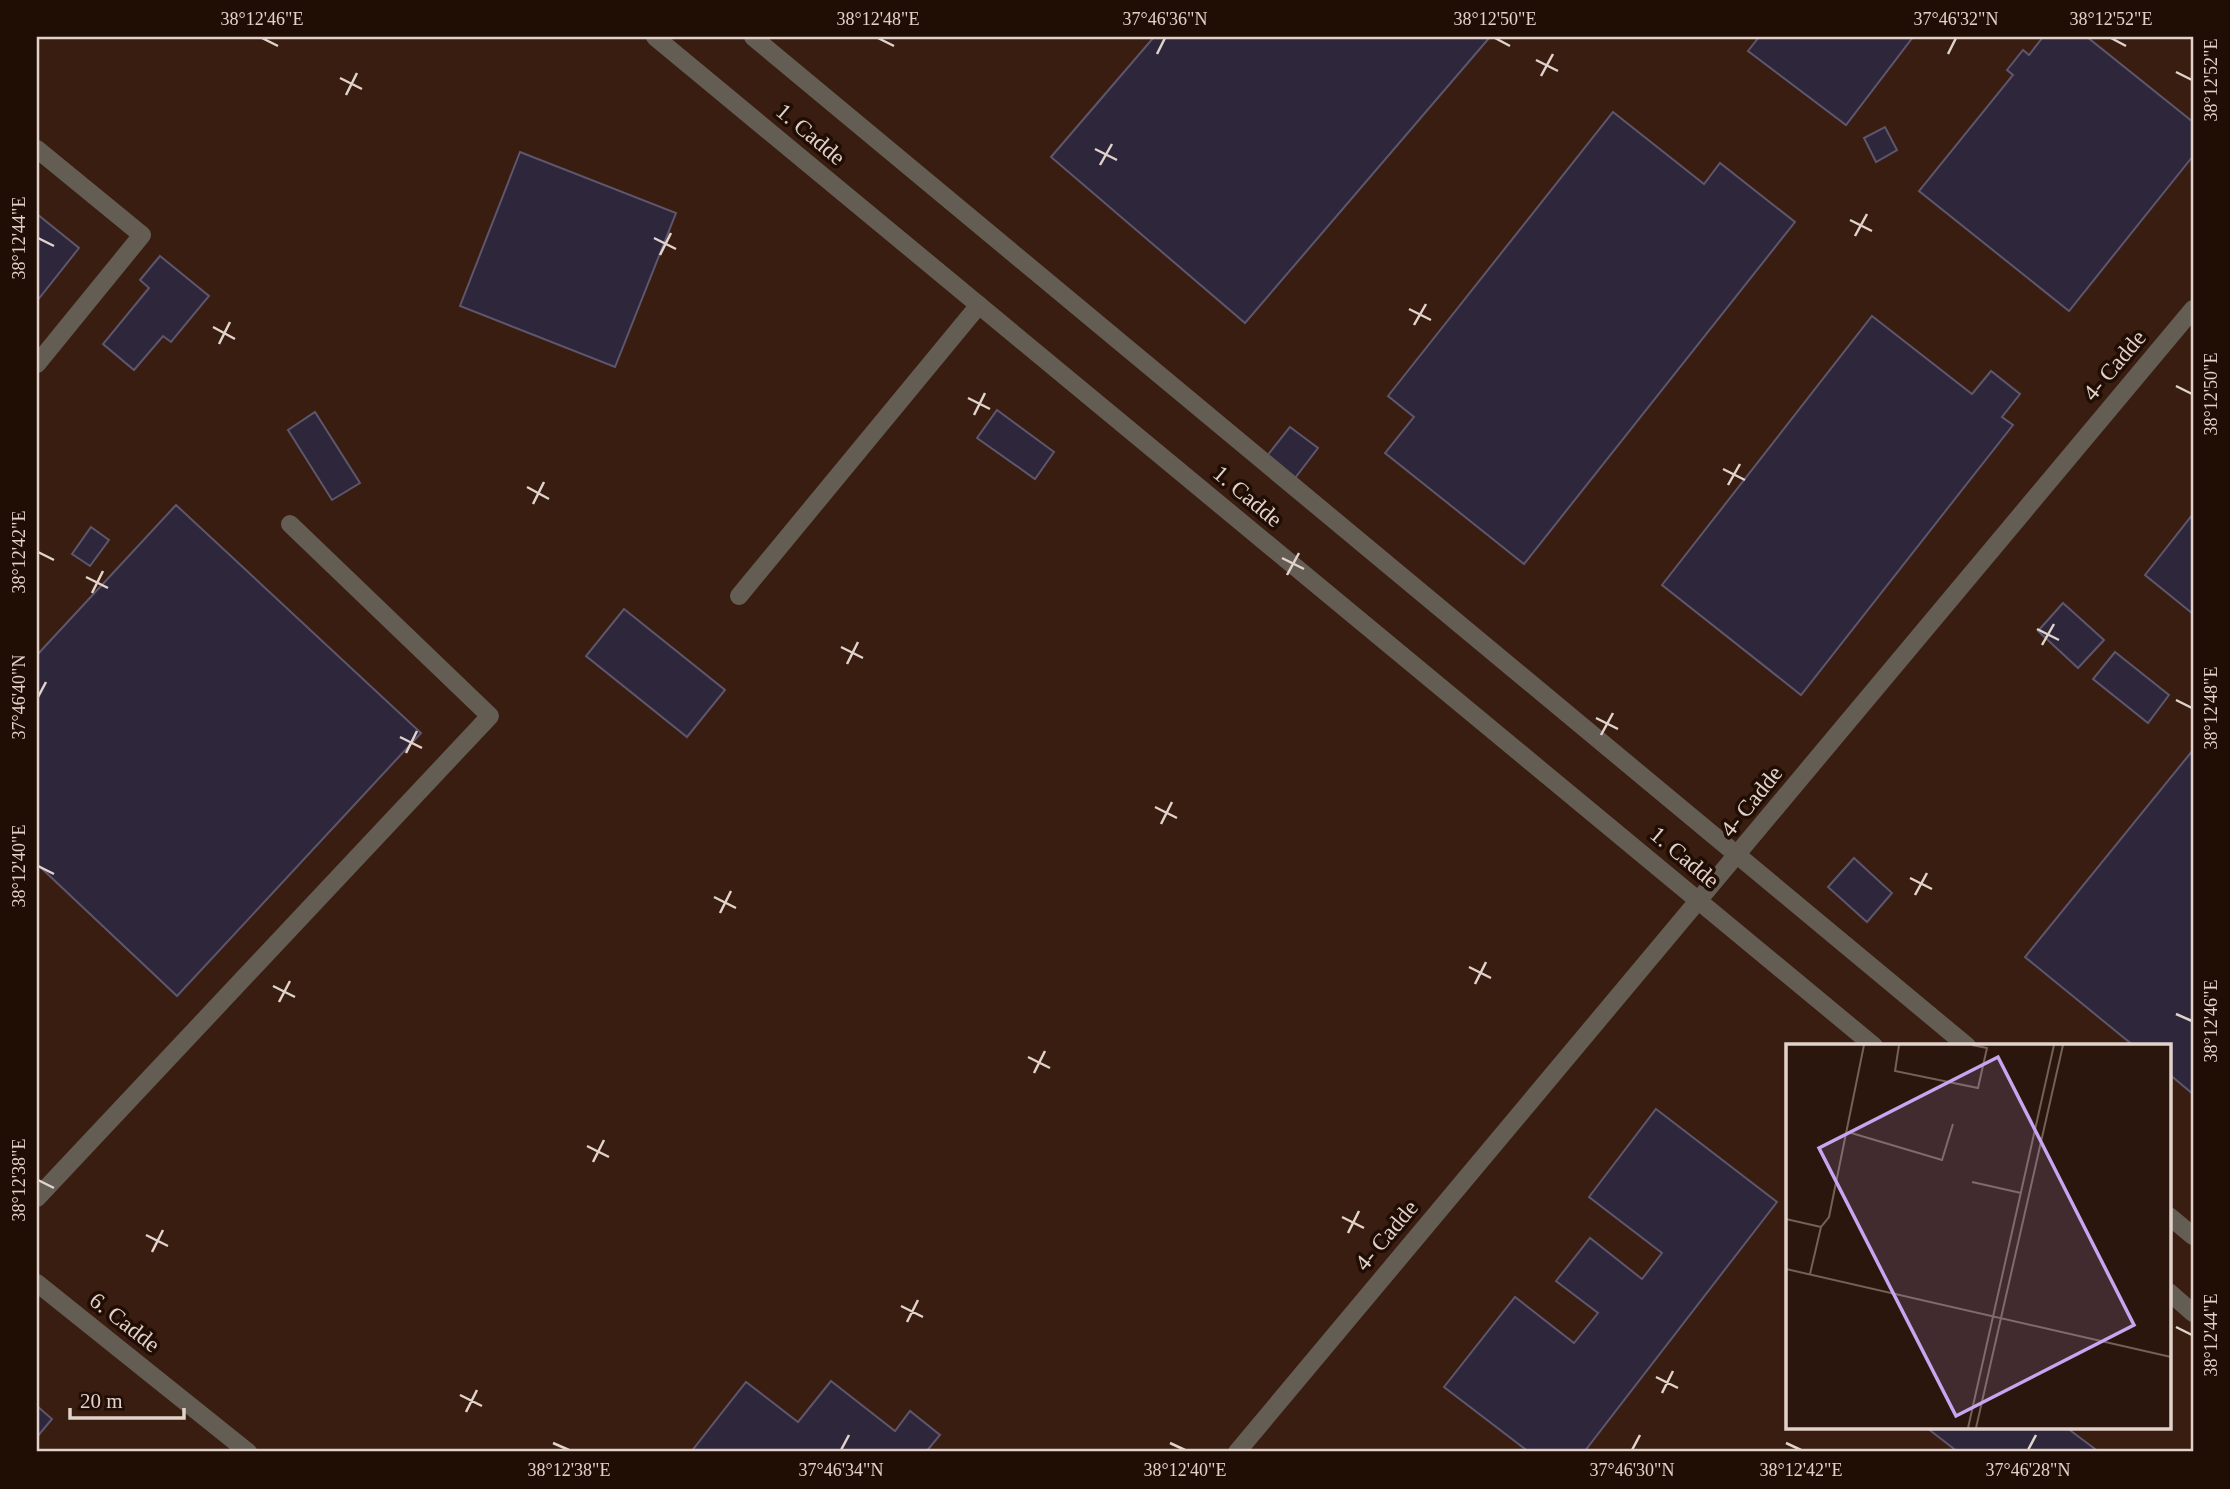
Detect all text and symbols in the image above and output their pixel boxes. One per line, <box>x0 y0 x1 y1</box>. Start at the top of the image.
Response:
text: 38°12'46"E <box>221 9 303 29</box>
text: 38°12'48"E <box>837 9 919 29</box>
text: 37°46'36"N <box>1123 9 1207 29</box>
text: 38°12'50"E <box>1454 9 1536 29</box>
text: 37°46'32"N <box>1914 9 1998 29</box>
text: 38°12'52"E <box>2070 9 2152 29</box>
text: 38°12'52"E <box>2201 39 2221 121</box>
street label: 1. Cadde <box>771 99 850 170</box>
text: 38°12'44"E <box>9 197 29 279</box>
street label: 4- Cadde <box>2078 325 2151 405</box>
text: 38°12'50"E <box>2201 353 2221 435</box>
street label: 1. Cadde <box>1208 461 1287 532</box>
text: 38°12'42"E <box>9 511 29 593</box>
text: 37°46'40"N <box>9 655 29 739</box>
text: 38°12'48"E <box>2201 667 2221 749</box>
street label: 4- Cadde <box>1715 761 1787 842</box>
street label: 1. Cadde <box>1645 822 1724 893</box>
text: 38°12'40"E <box>9 825 29 907</box>
text: 38°12'46"E <box>2201 980 2221 1062</box>
inset map <box>1786 1044 2170 1430</box>
text: 38°12'38"E <box>9 1139 29 1221</box>
street label: 4- Cadde <box>1350 1195 1423 1275</box>
street label: 6. Cadde <box>85 1287 165 1357</box>
text: 38°12'44"E <box>2201 1294 2221 1376</box>
scale bar <box>70 1377 184 1421</box>
text: 20 m <box>80 1389 123 1413</box>
text: 38°12'38"E <box>528 1460 610 1480</box>
text: 37°46'34"N <box>799 1460 883 1480</box>
text: 38°12'40"E <box>1144 1460 1226 1480</box>
text: 37°46'30"N <box>1590 1460 1674 1480</box>
text: 38°12'42"E <box>1760 1460 1842 1480</box>
text: 37°46'28"N <box>1986 1460 2070 1480</box>

